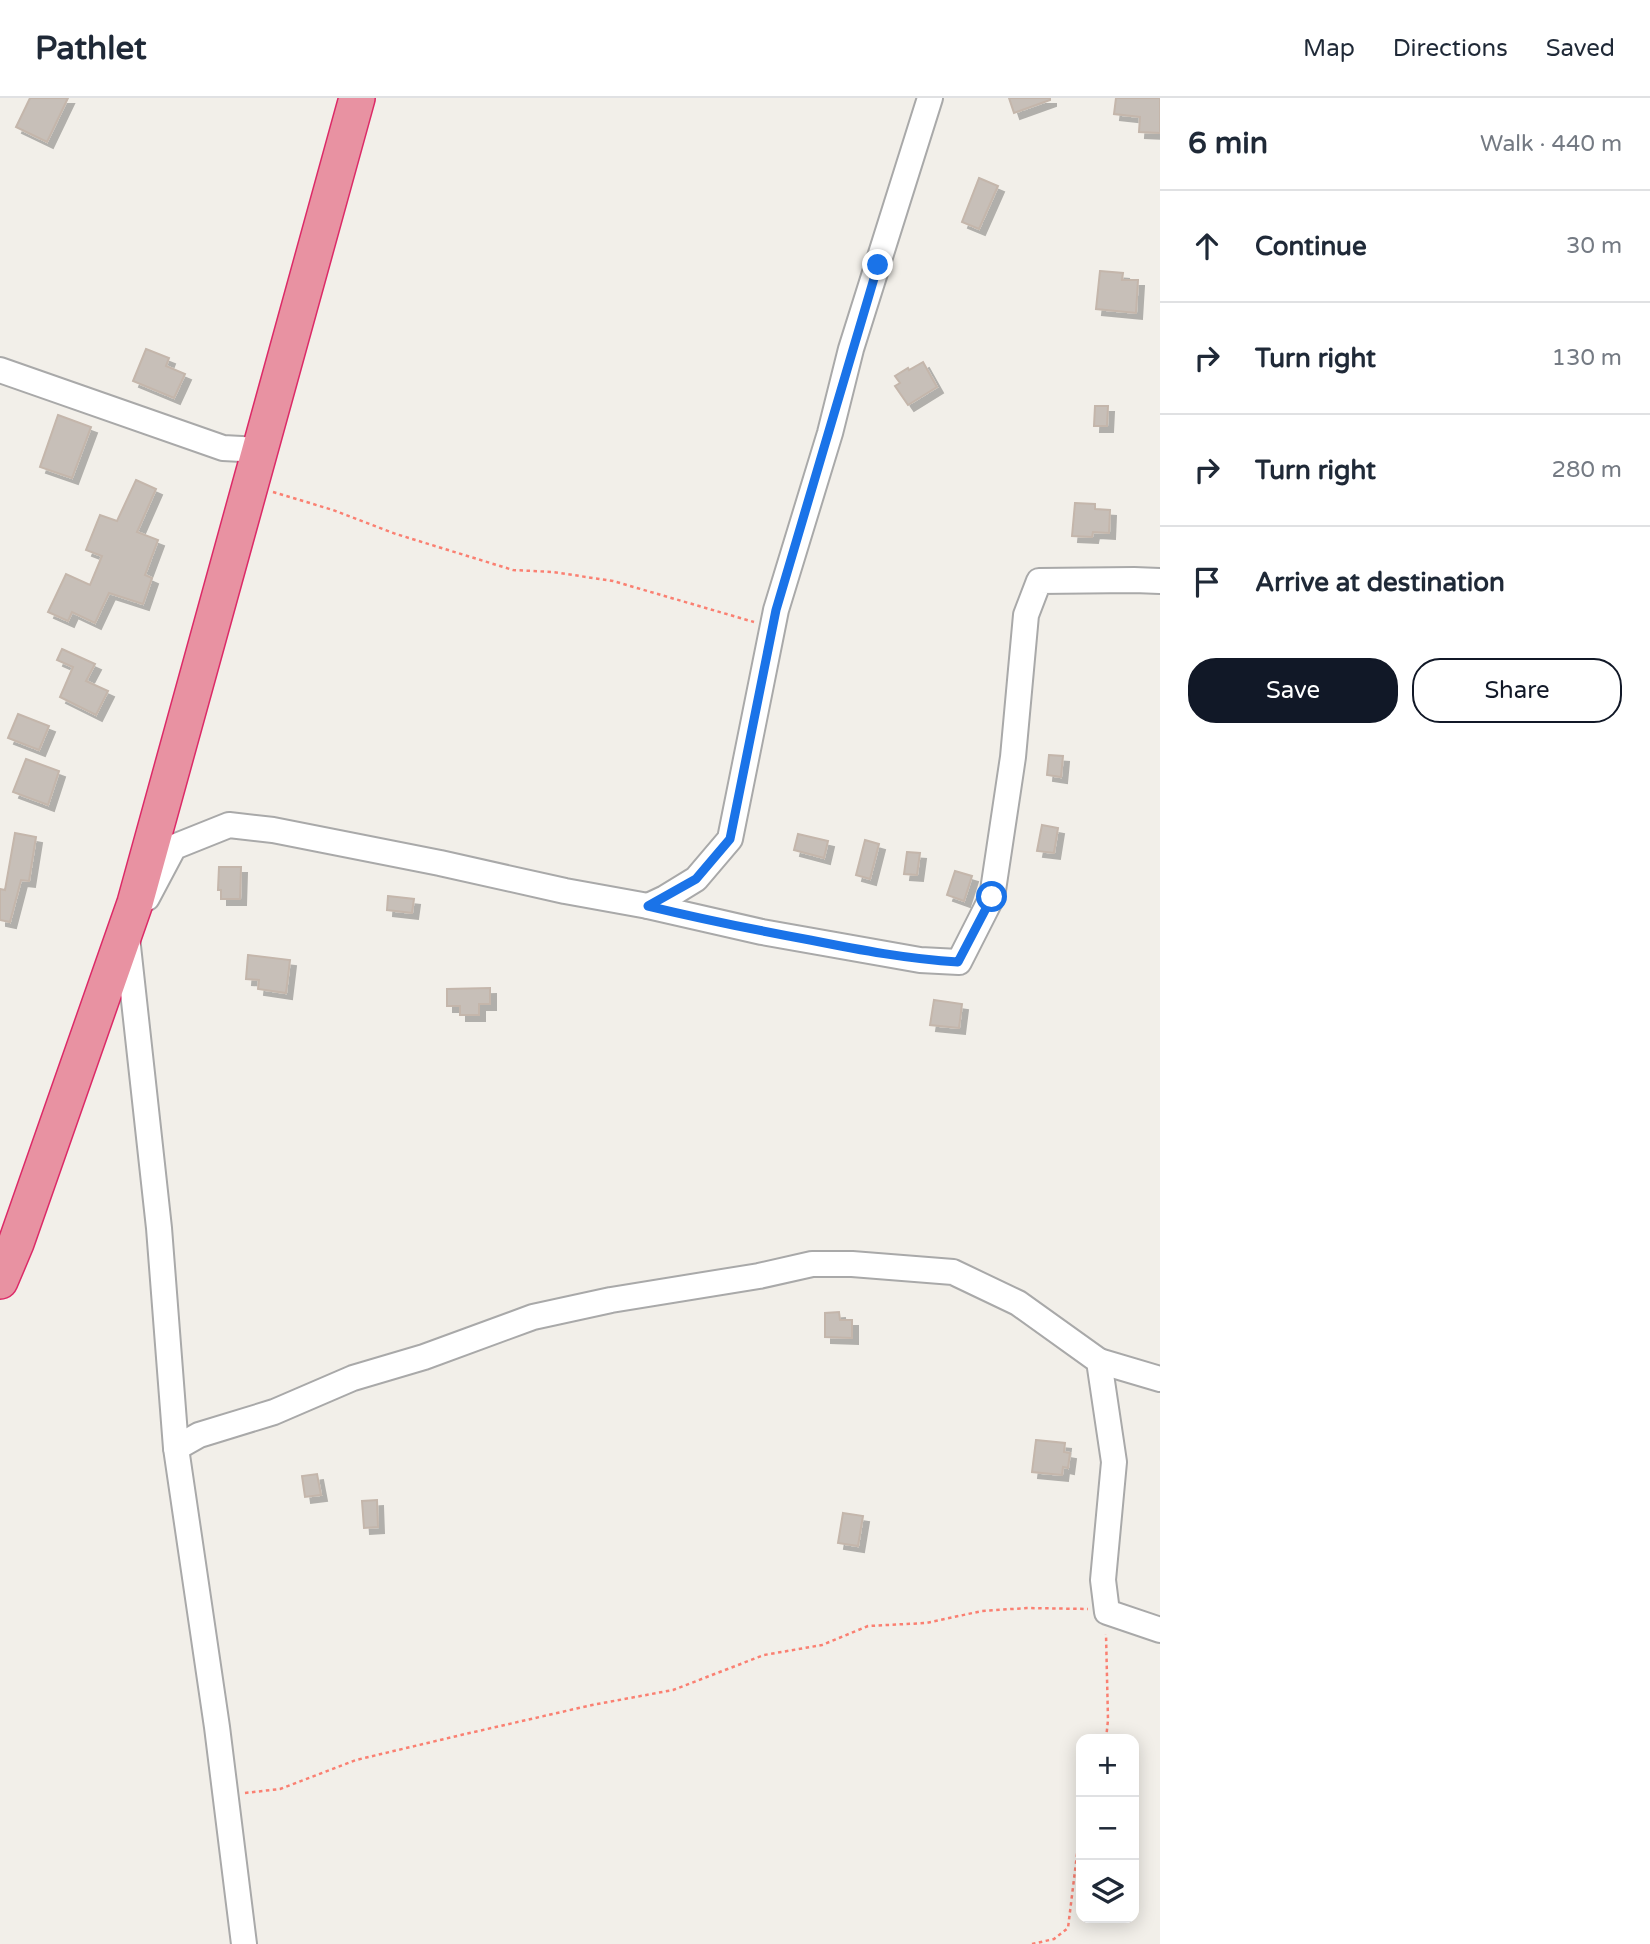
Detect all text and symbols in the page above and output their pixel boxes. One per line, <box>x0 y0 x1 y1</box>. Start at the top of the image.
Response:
text: Pathlet <box>35 29 147 68</box>
text: Map <box>1303 34 1355 63</box>
text: Directions <box>1393 34 1508 63</box>
text: Saved <box>1546 34 1615 63</box>
text: 6 min <box>1188 125 1268 162</box>
text: Walk · 440 m <box>1480 130 1622 158</box>
icon: ahead <box>1188 227 1226 265</box>
text: Continue <box>1255 231 1367 262</box>
text: 30 m <box>1566 232 1622 260</box>
route end <box>862 249 893 280</box>
icon: right <box>1188 339 1226 377</box>
text: Turn right <box>1255 343 1376 374</box>
text: 130 m <box>1552 344 1622 372</box>
icon: right <box>1188 451 1226 489</box>
text: Turn right <box>1255 455 1376 486</box>
text: 280 m <box>1552 456 1622 484</box>
icon: arrive <box>1188 563 1226 601</box>
text: Arrive at destination <box>1255 567 1505 598</box>
button: Save <box>1188 658 1398 723</box>
button: Share <box>1412 658 1622 723</box>
route start <box>976 881 1007 912</box>
map controls <box>1076 1734 1139 1923</box>
button: + <box>1076 1734 1139 1797</box>
button: − <box>1076 1797 1139 1860</box>
button: layers <box>1076 1860 1139 1923</box>

